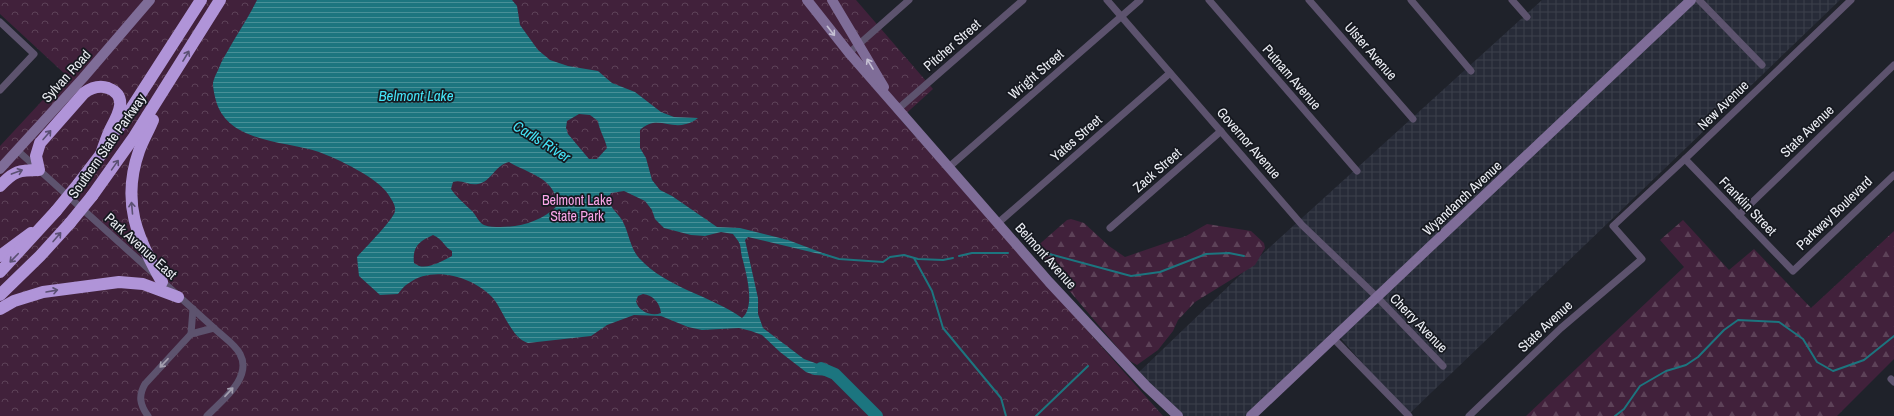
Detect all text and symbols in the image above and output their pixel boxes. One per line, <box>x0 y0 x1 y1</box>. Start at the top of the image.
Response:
street label: Pitcher Street <box>920 15 984 75</box>
street label: Ulster Avenue <box>1341 18 1401 84</box>
one-way arrow <box>827 25 835 36</box>
street label: Putnam Avenue <box>1259 41 1325 113</box>
street label: Wright Street <box>1005 45 1067 103</box>
street label: Sylvan Road <box>38 46 94 106</box>
one-way arrow <box>182 50 190 62</box>
one-way arrow <box>866 58 874 70</box>
street label: New Avenue <box>1694 76 1752 134</box>
water label: Belmont Lake <box>378 85 454 106</box>
street label: Southern State Parkway <box>64 90 150 202</box>
street label: State Avenue <box>1776 101 1838 161</box>
street label: Governor Avenue <box>1213 103 1285 183</box>
street label: Yates Street <box>1047 111 1105 165</box>
water label: Carlls River <box>509 115 576 167</box>
one-way arrow <box>42 130 51 140</box>
street label: Zack Street <box>1129 144 1185 196</box>
street label: Wyandanch Avenue <box>1419 157 1505 239</box>
one-way arrow <box>111 160 119 171</box>
one-way arrow <box>11 168 23 176</box>
street label: Parkway Boulevard <box>1792 172 1876 254</box>
street label: Franklin Street <box>1715 173 1781 239</box>
park label: Belmont Lake State Park <box>542 191 612 225</box>
one-way arrow <box>129 202 136 215</box>
street label: Park Avenue East <box>101 209 181 283</box>
street label: Belmont Avenue <box>1011 219 1081 293</box>
one-way arrow <box>52 232 61 243</box>
one-way arrow <box>9 253 18 263</box>
one-way arrow <box>45 286 58 294</box>
street label: Cherry Avenue <box>1386 290 1452 356</box>
street label: State Avenue <box>1514 296 1576 356</box>
one-way arrow <box>159 358 169 368</box>
one-way arrow <box>225 387 234 397</box>

